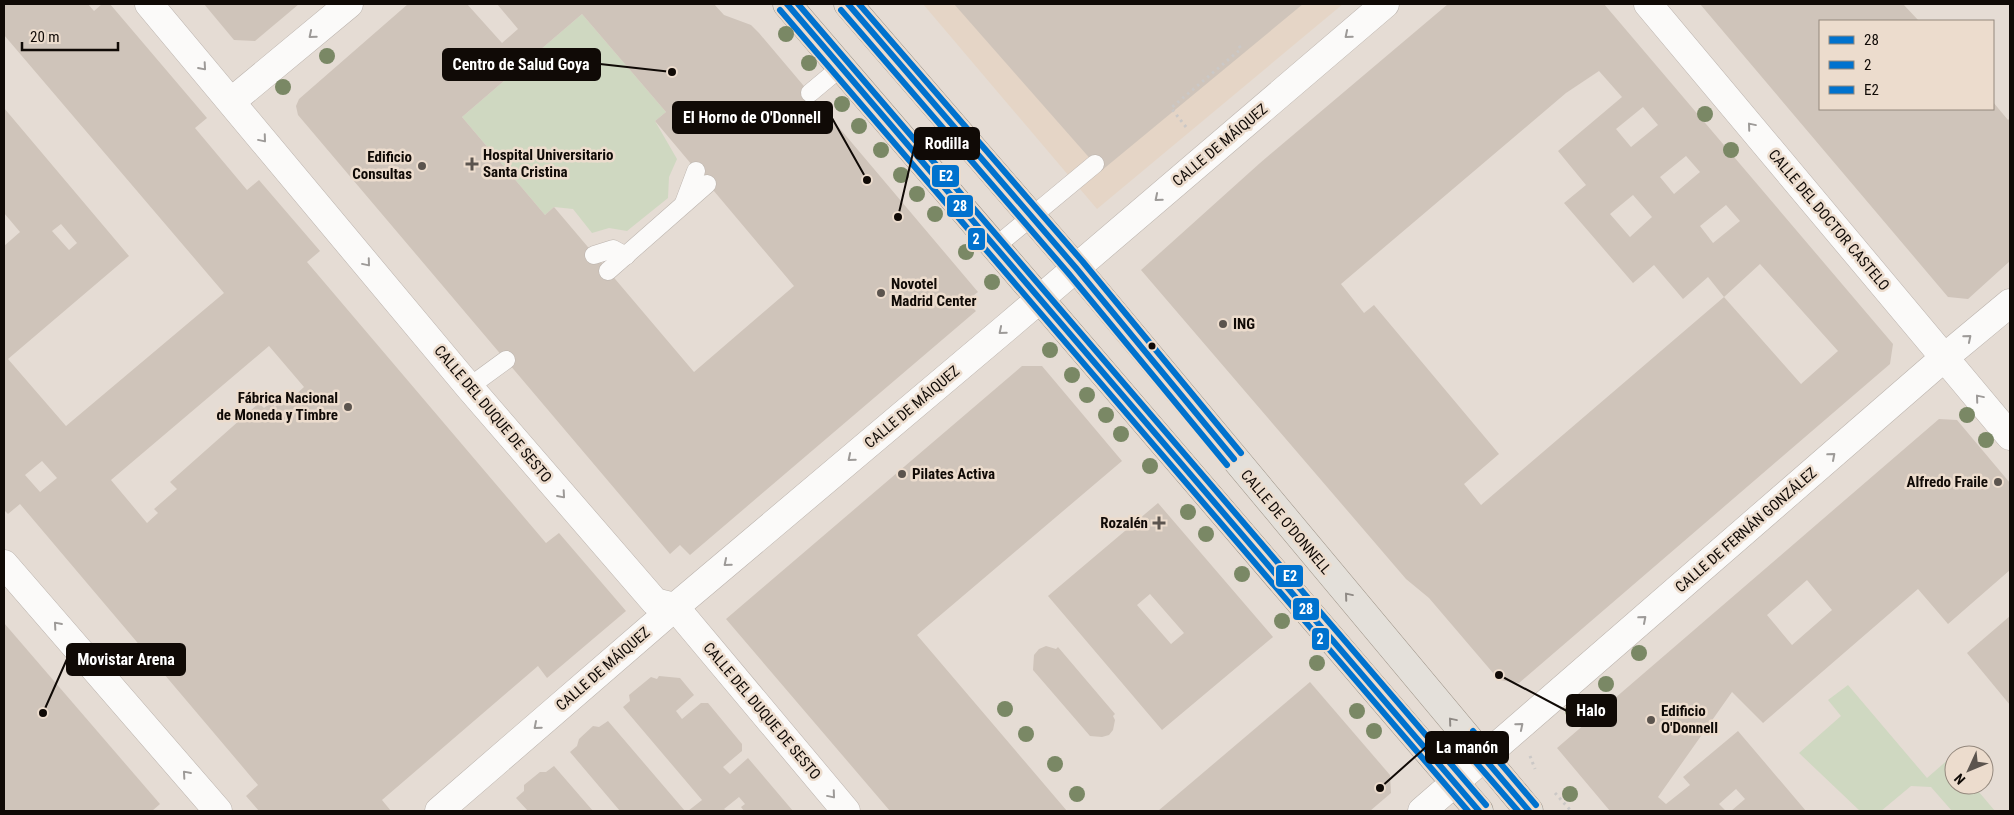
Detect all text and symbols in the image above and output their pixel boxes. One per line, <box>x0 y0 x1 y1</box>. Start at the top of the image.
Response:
scale bar <box>22 20 119 52</box>
legend <box>1819 20 1994 110</box>
text: 20 m <box>30 28 60 46</box>
one-way arrow <box>309 30 318 38</box>
one-way arrow <box>1345 30 1354 39</box>
text: 28 <box>1864 31 1879 49</box>
callout: Centro de Salud Goya <box>443 49 600 80</box>
text: Centro de Salud Goya <box>453 55 590 74</box>
text: 2 <box>1864 56 1871 74</box>
one-way arrow <box>197 62 206 71</box>
text: E2 <box>1864 81 1879 99</box>
street label: CALLE DE MÁIQUEZ <box>1169 100 1271 190</box>
callout: El Horno de O'Donnell <box>673 102 832 133</box>
text: El Horno de O'Donnell <box>683 108 821 127</box>
one-way arrow <box>1748 123 1757 132</box>
callout: Rodilla <box>915 128 979 159</box>
one-way arrow <box>257 133 266 142</box>
text: Rodilla <box>925 134 970 153</box>
place label: Hospital Universitario Santa Cristina <box>483 146 614 181</box>
street label: CALLE DEL DOCTOR CASTELO <box>1765 146 1893 294</box>
place label: Edificio Consultas <box>352 148 412 183</box>
marker: Hospital Universitario Santa Cristina <box>465 157 479 171</box>
marker: Edificio Consultas <box>416 160 428 172</box>
line badge: E2 <box>931 164 960 188</box>
text: E2 <box>939 168 953 184</box>
one-way arrow <box>1155 192 1164 201</box>
line badge: 28 <box>946 194 974 218</box>
text: 28 <box>953 198 967 214</box>
line badge: 2 <box>967 227 986 251</box>
text: 2 <box>972 231 980 247</box>
one-way arrow <box>361 258 370 267</box>
place label: Novotel Madrid Center <box>891 275 976 310</box>
marker: Novotel Madrid Center <box>875 287 887 299</box>
place label: ING <box>1233 315 1255 333</box>
marker: ING <box>1217 318 1229 330</box>
one-way arrow <box>999 326 1008 334</box>
one-way arrow <box>1963 335 1972 344</box>
unlabelled marker <box>1147 341 1157 351</box>
street label: CALLE DEL DUQUE DE SESTO <box>430 342 556 486</box>
street label: CALLE DE MÁIQUEZ <box>861 362 963 452</box>
place label: Fábrica Nacional de Moneda y Timbre <box>216 389 338 424</box>
one-way arrow <box>1976 395 1985 404</box>
marker: Fábrica Nacional de Moneda y Timbre <box>342 401 354 413</box>
one-way arrow <box>848 453 857 461</box>
one-way arrow <box>1826 453 1835 462</box>
street label: CALLE DE FERNÁN GONZÁLEZ <box>1672 464 1820 596</box>
place label: Pilates Activa <box>912 465 995 483</box>
street label: CALLE DE O'DONNELL <box>1237 466 1335 578</box>
marker: Pilates Activa <box>896 468 908 480</box>
place label: Alfredo Fraile <box>1906 473 1988 491</box>
marker: Alfredo Fraile <box>1992 476 2004 488</box>
one-way arrow <box>557 489 566 498</box>
place label: Rozalén <box>1100 514 1148 532</box>
marker: Rozalén <box>1152 516 1166 530</box>
one-way arrow <box>723 557 732 566</box>
line badge: E2 <box>1275 564 1304 588</box>
text: E2 <box>1283 568 1297 584</box>
one-way arrow <box>1346 593 1354 602</box>
line badge: 28 <box>1292 597 1320 621</box>
text: 28 <box>1299 601 1313 617</box>
one-way arrow <box>1637 616 1646 625</box>
one-way arrow <box>53 622 62 631</box>
street label: CALLE DE MÁIQUEZ <box>552 623 654 715</box>
line badge: 2 <box>1311 627 1330 651</box>
text: 2 <box>1316 631 1324 647</box>
street label: CALLE DEL DUQUE DE SESTO <box>699 639 825 783</box>
callout: Movistar Arena <box>67 644 185 675</box>
text: Movistar Arena <box>77 650 175 669</box>
callout: Halo <box>1567 695 1616 726</box>
text: Halo <box>1576 701 1606 720</box>
place label: Edificio O'Donnell <box>1661 702 1718 737</box>
marker: Edificio O'Donnell <box>1645 714 1657 726</box>
one-way arrow <box>1449 717 1458 726</box>
one-way arrow <box>534 720 543 729</box>
one-way arrow <box>1514 723 1523 731</box>
callout: La manón <box>1426 732 1508 763</box>
text: La manón <box>1436 738 1498 757</box>
north arrow <box>1944 745 1994 795</box>
text: N <box>1951 770 1968 788</box>
one-way arrow <box>183 771 192 780</box>
one-way arrow <box>826 789 835 798</box>

